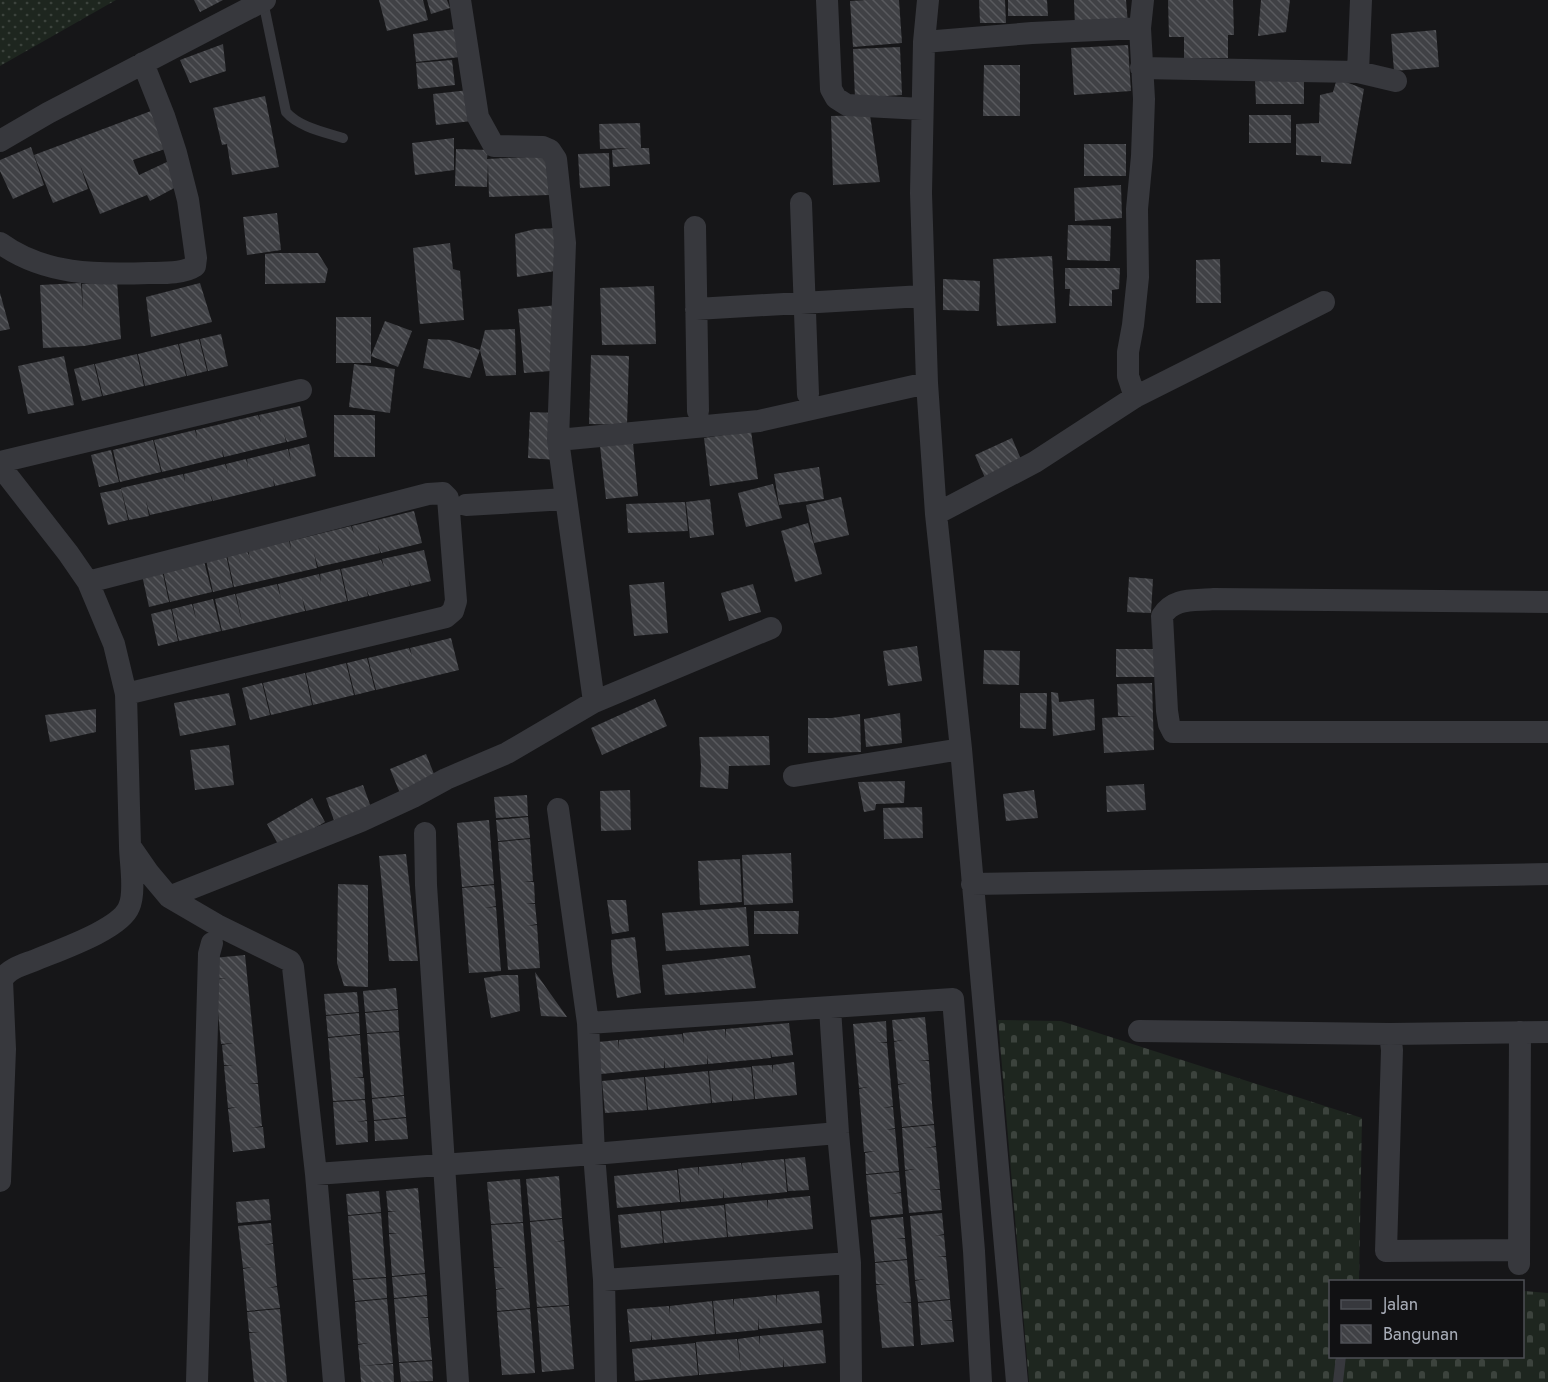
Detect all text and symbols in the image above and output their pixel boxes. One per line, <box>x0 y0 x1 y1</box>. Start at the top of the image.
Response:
legend <box>1329 1280 1524 1358</box>
text: Jalan <box>1381 1291 1418 1317</box>
text: Bangunan <box>1383 1321 1458 1347</box>

